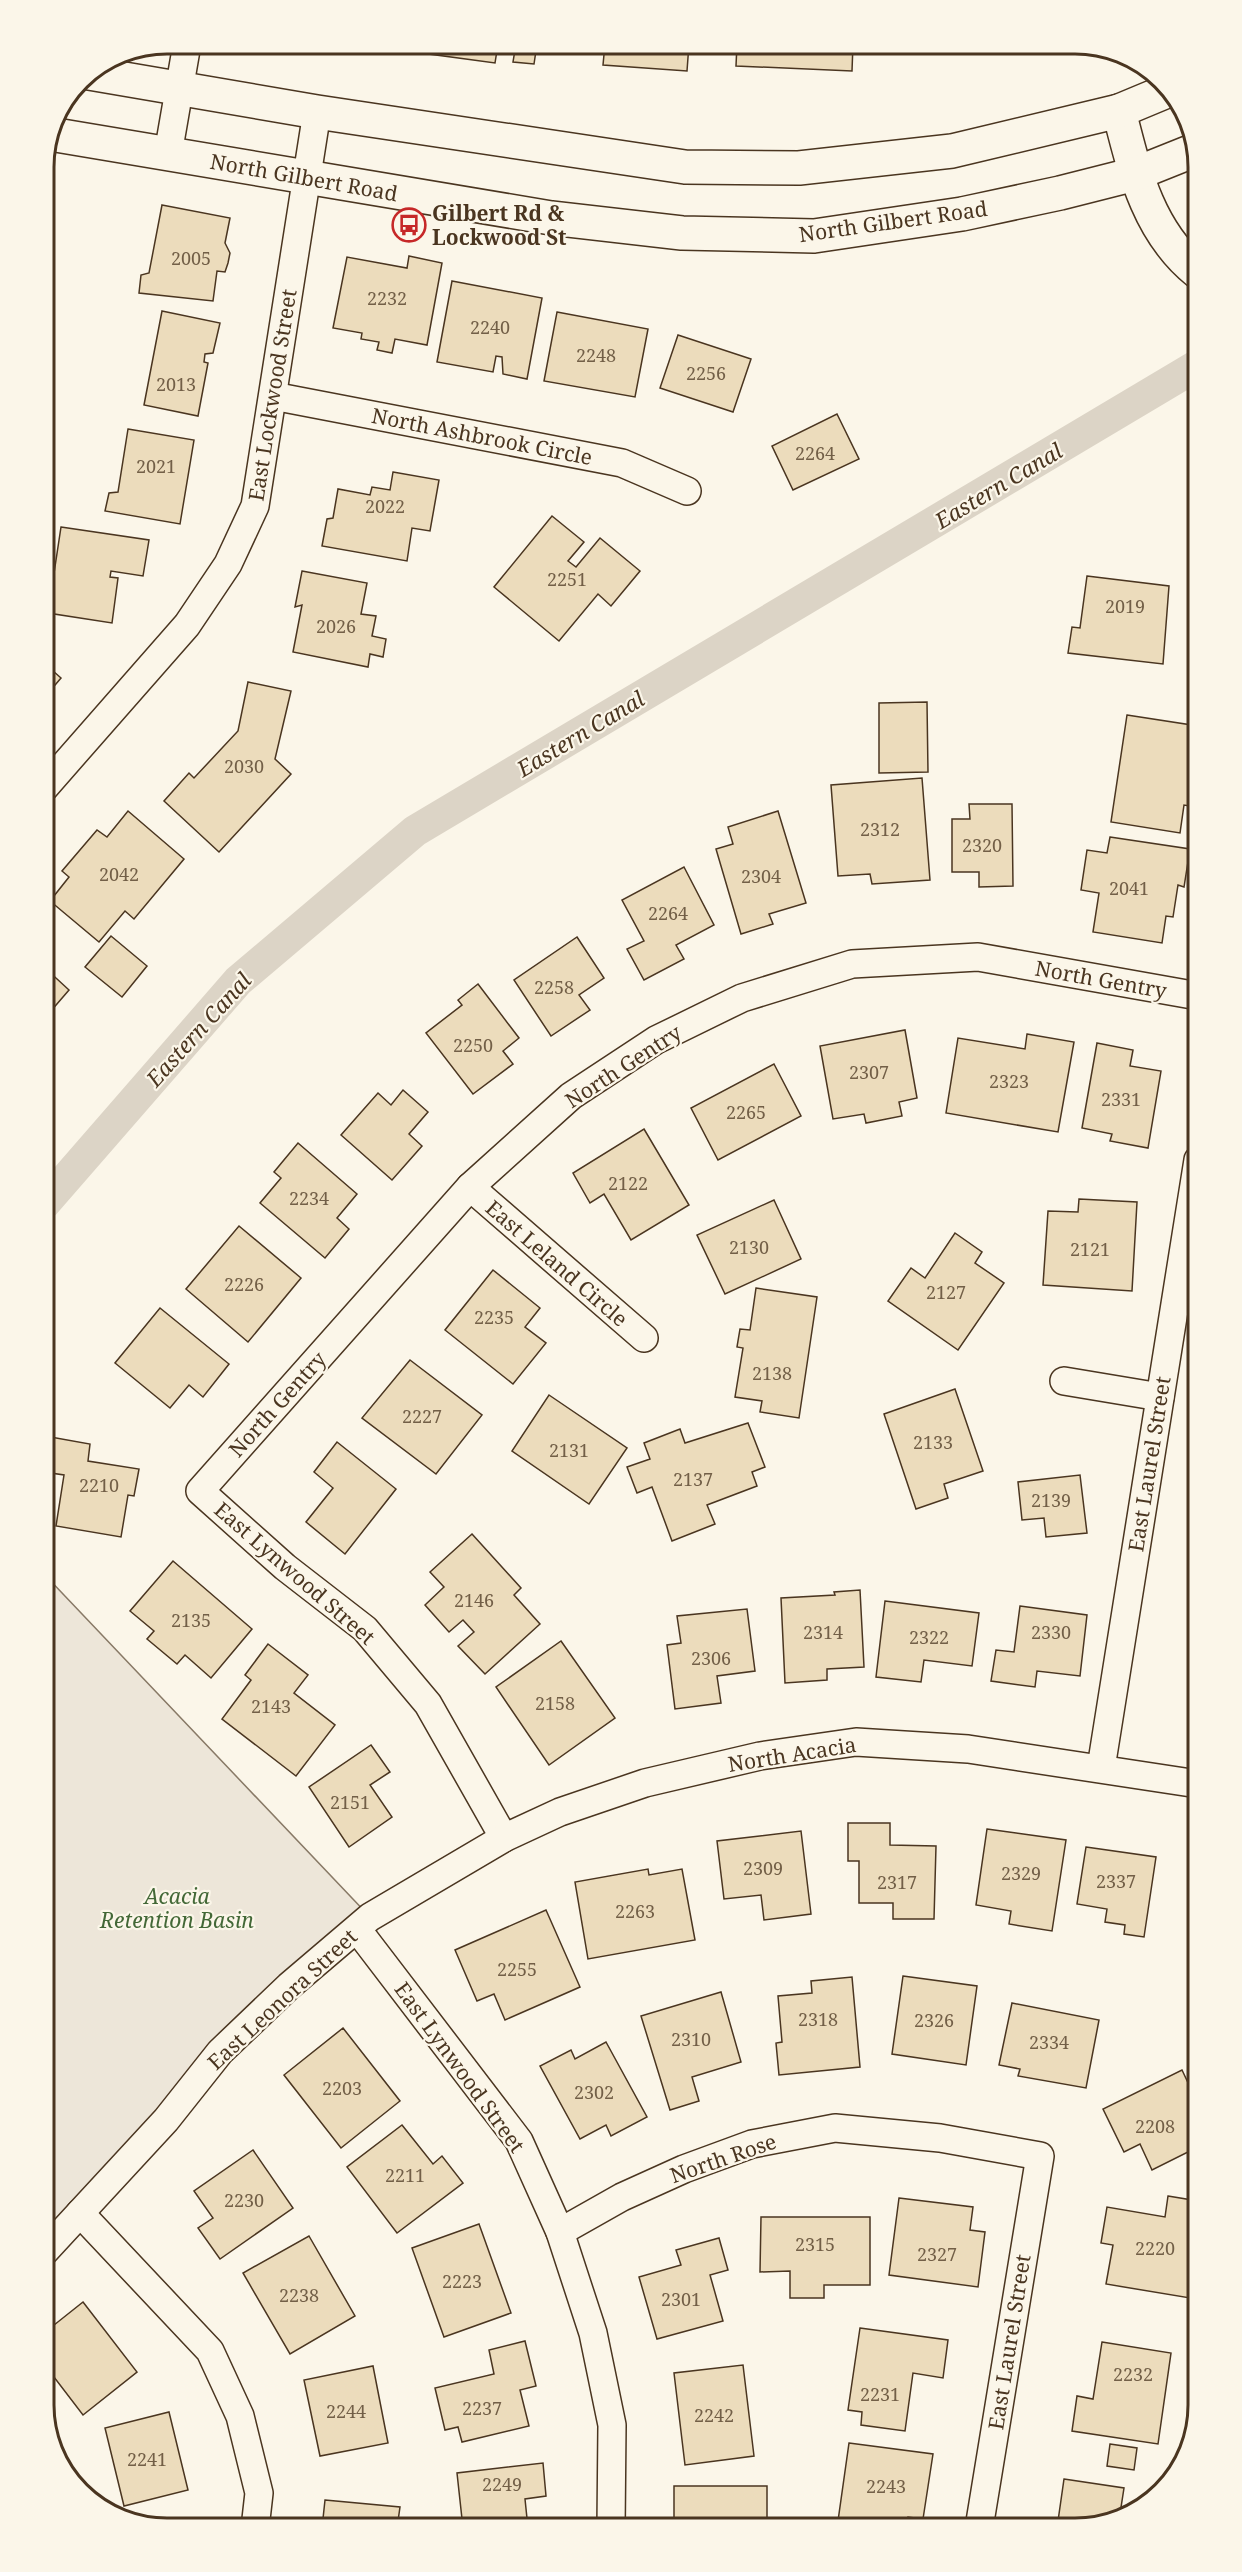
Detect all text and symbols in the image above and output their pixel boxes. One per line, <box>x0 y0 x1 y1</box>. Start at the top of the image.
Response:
street label: North Gilbert Road <box>208 147 400 207</box>
street label: North Gilbert Road <box>797 194 989 248</box>
place label: Gilbert Rd & Lockwood St <box>432 199 567 251</box>
bus stop icon: Gilbert Rd & Lockwood St <box>391 207 427 243</box>
house number: 2005 <box>171 246 211 270</box>
house number: 2232 <box>367 286 407 310</box>
street label: East Lockwood Street <box>241 287 303 503</box>
house number: 2240 <box>470 315 510 339</box>
house number: 2248 <box>576 343 616 367</box>
house number: 2256 <box>686 361 726 385</box>
house number: 2013 <box>156 372 196 396</box>
street label: North Ashbrook Circle <box>369 401 595 471</box>
water label: Eastern Canal <box>928 435 1068 535</box>
house number: 2264 <box>795 441 835 465</box>
house number: 2021 <box>136 454 176 478</box>
house number: 2022 <box>365 494 405 518</box>
house number: 2251 <box>547 567 587 591</box>
house number: 2019 <box>1105 594 1145 618</box>
house number: 2026 <box>316 614 356 638</box>
water label: Eastern Canal <box>510 683 650 783</box>
house number: 2030 <box>224 754 264 778</box>
house number: 2312 <box>860 817 900 841</box>
house number: 2320 <box>962 833 1002 857</box>
house number: 2042 <box>99 862 139 886</box>
house number: 2304 <box>741 864 781 888</box>
house number: 2041 <box>1109 876 1149 900</box>
house number: 2264 <box>648 901 688 925</box>
street label: North Gentry <box>1033 954 1169 1004</box>
water label: Eastern Canal <box>138 965 258 1093</box>
house number: 2258 <box>534 975 574 999</box>
street label: North Gentry <box>560 1018 687 1114</box>
house number: 2250 <box>453 1033 493 1057</box>
house number: 2307 <box>849 1060 889 1084</box>
house number: 2323 <box>989 1069 1029 1093</box>
house number: 2331 <box>1101 1087 1141 1111</box>
house number: 2265 <box>726 1100 766 1124</box>
house number: 2122 <box>608 1171 648 1195</box>
house number: 2234 <box>289 1186 329 1210</box>
street label: East Leland Circle <box>480 1194 634 1332</box>
house number: 2130 <box>729 1235 769 1259</box>
house number: 2121 <box>1070 1237 1110 1261</box>
house number: 2226 <box>224 1272 264 1296</box>
house number: 2127 <box>926 1280 966 1304</box>
house number: 2235 <box>474 1305 514 1329</box>
street label: North Gentry <box>222 1345 332 1463</box>
house number: 2138 <box>752 1361 792 1385</box>
street label: East Laurel Street <box>1121 1374 1177 1554</box>
house number: 2227 <box>402 1404 442 1428</box>
house number: 2133 <box>913 1430 953 1454</box>
house number: 2131 <box>549 1438 589 1462</box>
house number: 2137 <box>673 1467 713 1491</box>
house number: 2210 <box>79 1473 119 1497</box>
house number: 2139 <box>1031 1488 1071 1512</box>
street label: East Lynwood Street <box>209 1495 381 1651</box>
house number: 2146 <box>454 1588 494 1612</box>
house number: 2135 <box>171 1608 211 1632</box>
house number: 2314 <box>803 1620 843 1644</box>
house number: 2330 <box>1031 1620 1071 1644</box>
house number: 2322 <box>909 1625 949 1649</box>
house number: 2306 <box>691 1646 731 1670</box>
house number: 2158 <box>535 1691 575 1715</box>
house number: 2143 <box>251 1694 291 1718</box>
street label: North Acacia <box>726 1730 858 1778</box>
house number: 2151 <box>330 1790 370 1814</box>
house number: 2309 <box>743 1856 783 1880</box>
house number: 2329 <box>1001 1861 1041 1885</box>
house number: 2337 <box>1096 1869 1136 1893</box>
house number: 2317 <box>877 1870 917 1894</box>
park label: Acacia Retention Basin <box>99 1882 254 1934</box>
house number: 2263 <box>615 1899 655 1923</box>
street label: East Leonora Street <box>201 1922 363 2076</box>
house number: 2255 <box>497 1957 537 1981</box>
street label: East Lynwood Street <box>389 1976 531 2158</box>
house number: 2318 <box>798 2007 838 2031</box>
house number: 2326 <box>914 2008 954 2032</box>
house number: 2310 <box>671 2027 711 2051</box>
house number: 2334 <box>1029 2030 1069 2054</box>
house number: 2203 <box>322 2076 362 2100</box>
house number: 2302 <box>574 2080 614 2104</box>
house number: 2208 <box>1135 2114 1175 2138</box>
street label: North Rose <box>666 2127 780 2189</box>
house number: 2211 <box>385 2163 425 2187</box>
house number: 2230 <box>224 2188 264 2212</box>
house number: 2315 <box>795 2232 835 2256</box>
house number: 2220 <box>1135 2236 1175 2260</box>
house number: 2327 <box>917 2242 957 2266</box>
street label: East Laurel Street <box>981 2252 1037 2432</box>
house number: 2223 <box>442 2269 482 2293</box>
house number: 2238 <box>279 2283 319 2307</box>
house number: 2301 <box>661 2287 701 2311</box>
house number: 2232 <box>1113 2362 1153 2386</box>
house number: 2231 <box>860 2382 900 2406</box>
house number: 2237 <box>462 2396 502 2420</box>
house number: 2244 <box>326 2399 366 2423</box>
house number: 2242 <box>694 2403 734 2427</box>
house number: 2241 <box>127 2447 167 2471</box>
house number: 2249 <box>482 2472 522 2496</box>
house number: 2243 <box>866 2474 906 2498</box>

